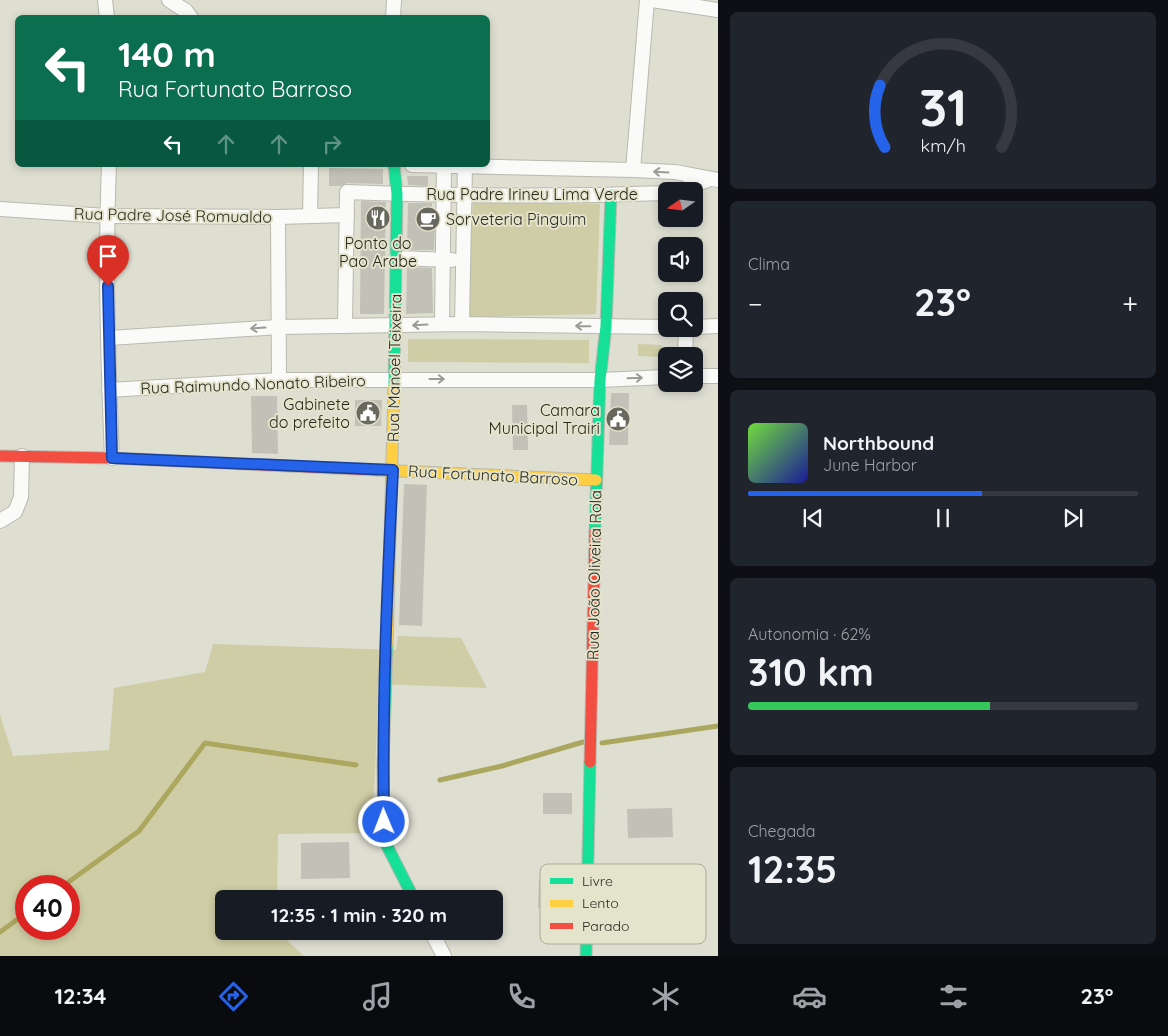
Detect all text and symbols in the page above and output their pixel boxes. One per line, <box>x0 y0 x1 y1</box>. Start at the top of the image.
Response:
text: 140 m <box>118 32 216 76</box>
icon: left <box>35 35 100 100</box>
text: 31 <box>919 74 967 139</box>
text: Rua Fortunato Barroso <box>118 75 352 103</box>
icon: left <box>159 130 187 158</box>
icon: ahead <box>212 130 240 158</box>
icon: ahead <box>265 130 293 158</box>
icon: right <box>318 130 346 158</box>
text: km/h <box>920 134 966 156</box>
one-way arrow <box>653 167 669 176</box>
north arrow <box>658 182 702 228</box>
map controls <box>658 182 703 392</box>
street label: Rua Padre Irineu Lima Verde <box>426 184 638 204</box>
street label: Rua Padre José Romualdo <box>74 203 272 227</box>
restaurant icon: Ponto do Pao Arabe <box>365 205 391 231</box>
cafe icon: Sorveteria Pinguim <box>415 206 441 232</box>
place label: Sorveteria Pinguim <box>446 209 586 229</box>
place label: Ponto do Pao Arabe <box>339 233 417 271</box>
pin <box>87 235 129 286</box>
button: sound <box>658 237 703 282</box>
icon: arrive <box>94 242 122 270</box>
text: Clima <box>748 254 790 274</box>
text: 23° <box>914 278 971 326</box>
text: − <box>748 286 763 321</box>
text: + <box>1122 286 1138 321</box>
button: search <box>658 292 703 337</box>
street label: Rua Manoel Teixeira <box>383 294 405 442</box>
one-way arrow <box>412 321 428 330</box>
one-way arrow <box>575 321 591 331</box>
one-way arrow <box>250 324 266 333</box>
button: layers <box>658 347 703 392</box>
street label: Rua Raimundo Nonato Ribeiro <box>140 370 366 398</box>
one-way arrow <box>429 374 445 384</box>
one-way arrow <box>627 374 643 383</box>
place label: Gabinete do prefeito <box>269 394 350 432</box>
public building icon: Gabinete do prefeito <box>355 400 381 426</box>
place label: Camara Municipal Trairi <box>488 400 600 438</box>
public building icon: Camara Municipal Trairi <box>605 406 631 432</box>
text: Northbound <box>823 431 934 455</box>
text: June Harbor <box>823 455 917 475</box>
street label: Rua Fortunato Barroso <box>408 461 578 489</box>
street label: Rua João Oliveira Rola <box>583 490 605 660</box>
icon: previous <box>799 504 827 532</box>
icon: pause <box>929 504 957 532</box>
icon: next <box>1059 504 1087 532</box>
text: Autonomia · 62% <box>748 624 871 644</box>
text: 310 km <box>748 648 874 696</box>
position arrow <box>357 795 409 847</box>
text: Chegada <box>748 821 816 841</box>
text: 12:35 <box>748 845 837 893</box>
legend <box>540 864 706 944</box>
text: Livre <box>582 872 613 890</box>
speed limit sign: 40 <box>15 875 80 940</box>
text: Lento <box>582 894 619 912</box>
text: 12:35 · 1 min · 320 m <box>271 903 447 927</box>
text: Parado <box>582 917 629 935</box>
icon: directions <box>216 979 251 1014</box>
icon: music <box>360 979 395 1014</box>
icon: phone <box>504 979 539 1014</box>
icon: climate <box>648 979 683 1014</box>
icon: car <box>792 979 827 1014</box>
icon: filters <box>936 979 971 1014</box>
text: 12:34 <box>55 982 106 1010</box>
text: 23° <box>1080 982 1113 1010</box>

